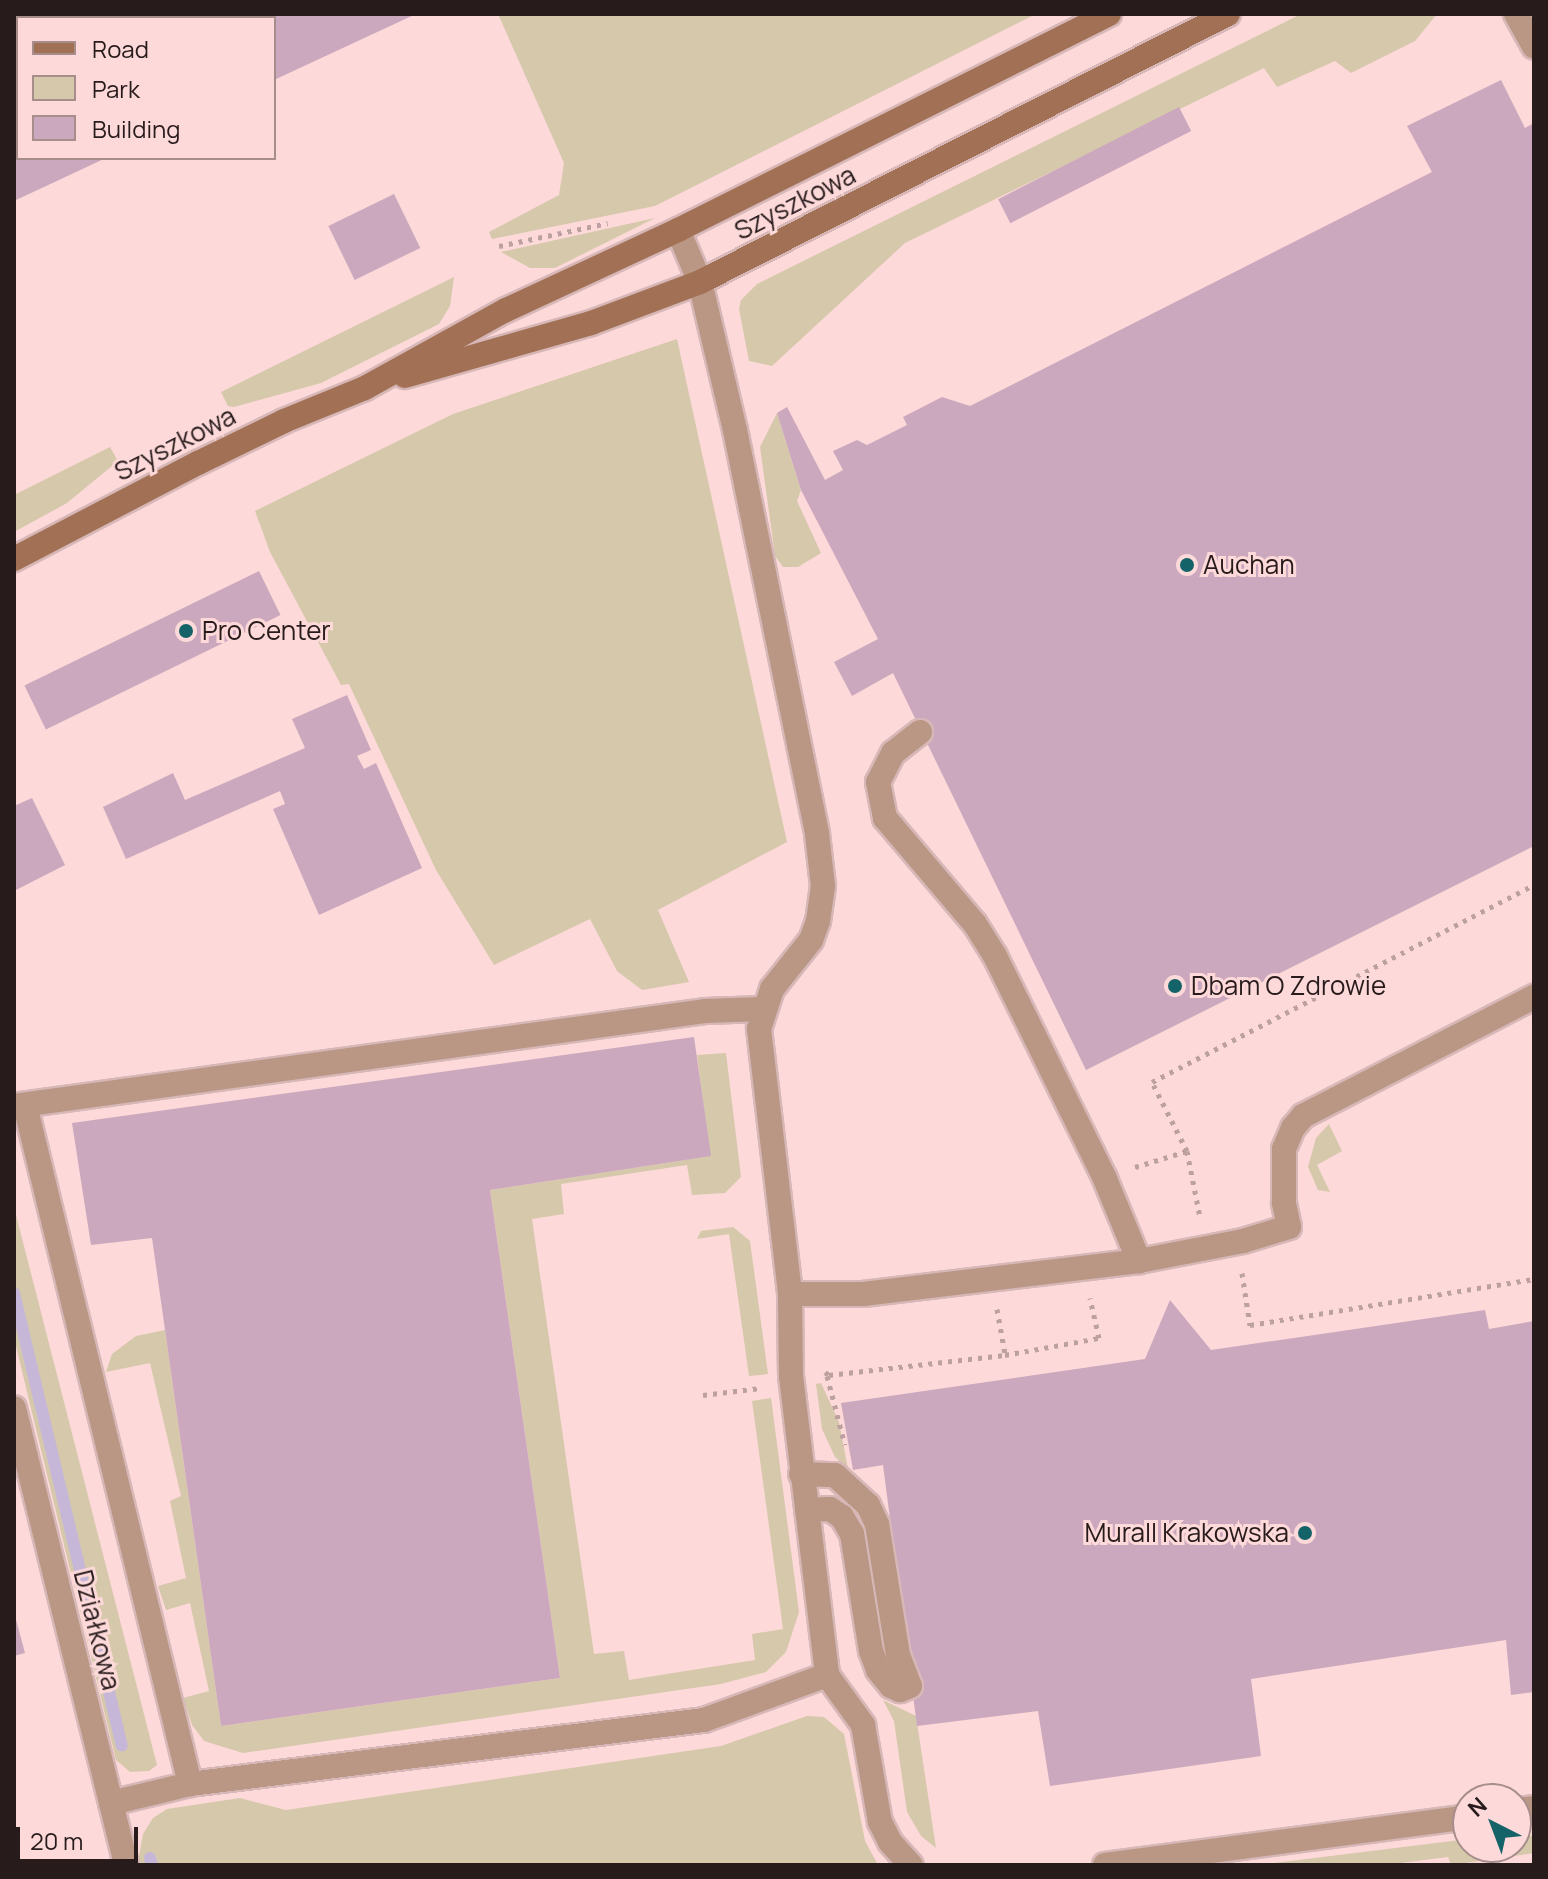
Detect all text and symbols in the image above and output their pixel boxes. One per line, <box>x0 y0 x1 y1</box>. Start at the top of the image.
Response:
legend <box>16 16 276 160</box>
text: Road <box>92 32 149 65</box>
text: Park <box>92 72 140 105</box>
text: Building <box>92 112 180 145</box>
street label: Szyszkowa <box>729 159 861 247</box>
street label: Szyszkowa <box>109 400 241 488</box>
place label: Auchan <box>1203 549 1295 581</box>
marker: Auchan <box>1178 556 1196 574</box>
place label: Pro Center <box>202 615 331 647</box>
marker: Pro Center <box>177 622 195 640</box>
place label: Dbam O Zdrowie <box>1191 970 1386 1002</box>
marker: Dbam O Zdrowie <box>1166 977 1184 995</box>
place label: Murall Krakowska <box>1084 1517 1289 1549</box>
marker: Murall Krakowska <box>1296 1524 1314 1542</box>
street label: Działkowa <box>67 1567 127 1693</box>
north arrow <box>1452 1783 1532 1863</box>
text: N <box>1461 1790 1493 1823</box>
scale bar <box>20 1811 142 1861</box>
text: 20 m <box>30 1824 83 1857</box>

